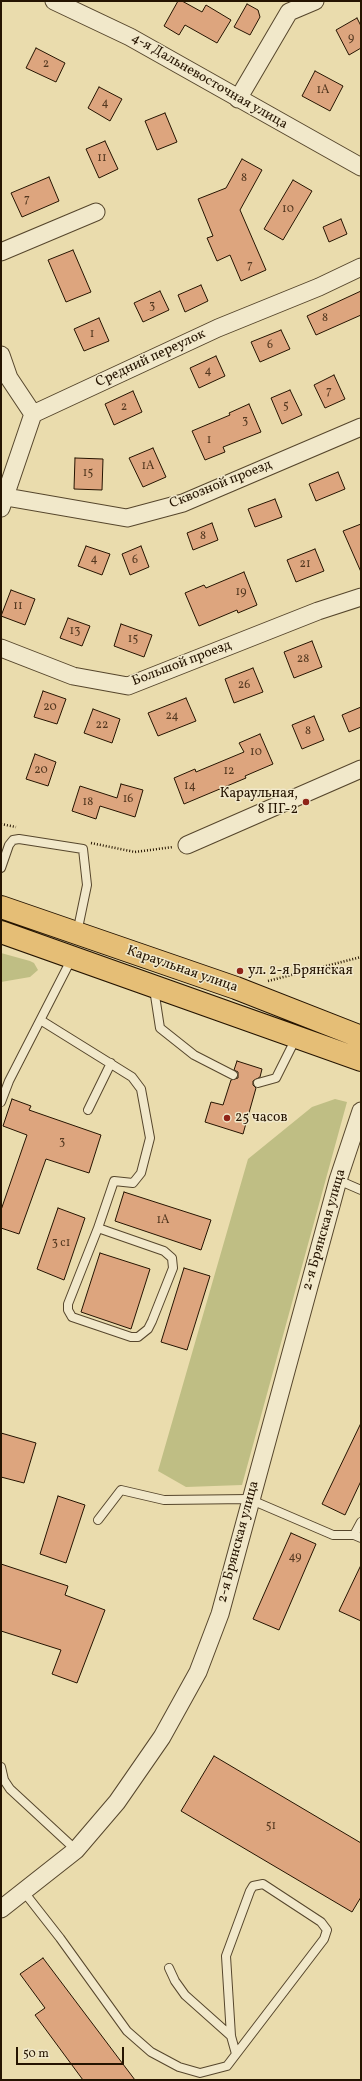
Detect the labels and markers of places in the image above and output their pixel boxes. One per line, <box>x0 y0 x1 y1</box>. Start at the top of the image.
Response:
place label: Караульная, 8 ПГ-2 <box>220 786 298 818</box>
marker: Караульная, 8 ПГ-2 <box>301 797 311 807</box>
place label: ул. 2-я Брянская <box>248 963 353 979</box>
marker: ул. 2-я Брянская <box>235 966 245 976</box>
place label: 25 часов <box>235 1110 287 1126</box>
marker: 25 часов <box>222 1113 232 1123</box>

